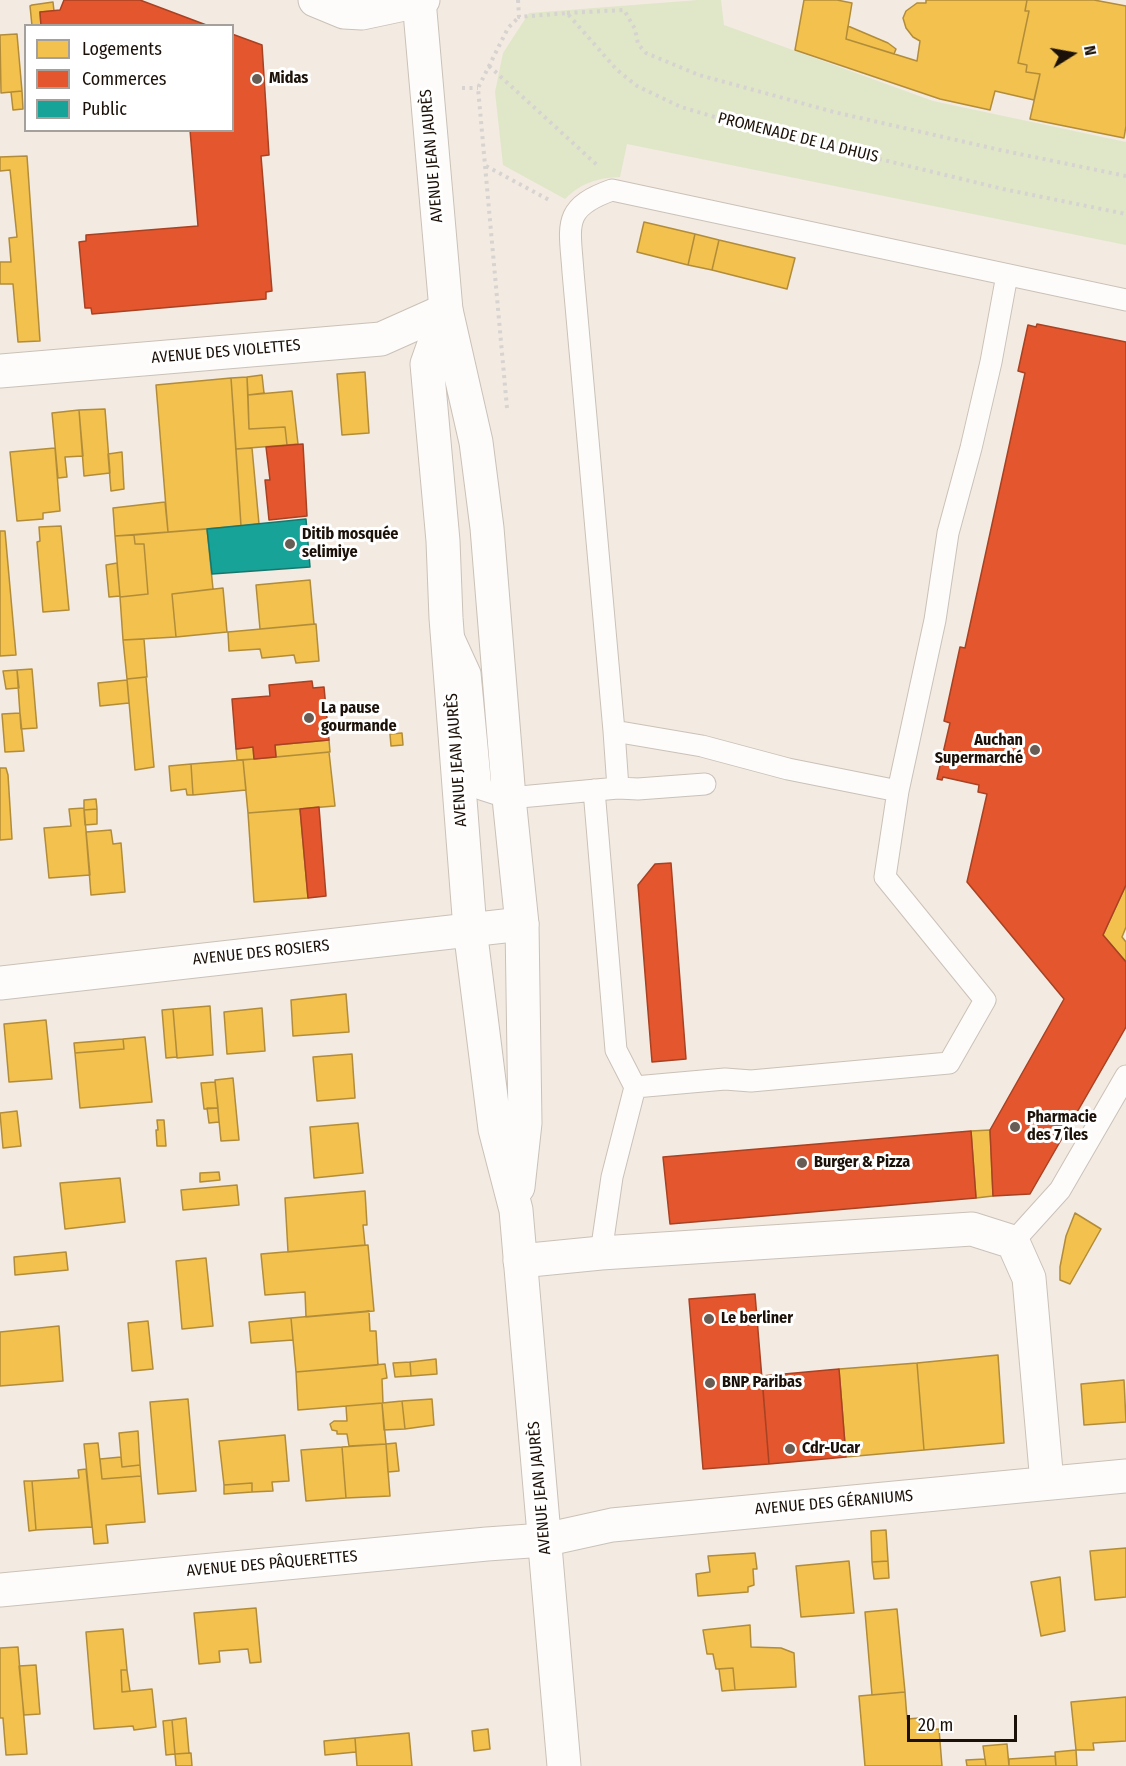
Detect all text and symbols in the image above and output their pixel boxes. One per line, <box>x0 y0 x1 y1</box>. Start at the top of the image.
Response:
legend <box>24 24 234 132</box>
north arrow <box>1042 24 1102 84</box>
text: Logements <box>82 38 162 60</box>
text: N <box>1080 44 1100 57</box>
text: Commerces <box>82 68 167 90</box>
place label: Midas <box>269 69 308 89</box>
marker: Midas <box>250 72 264 86</box>
street label: AVENUE JEAN JAURÈS <box>417 88 447 224</box>
text: Public <box>82 98 127 120</box>
street label: PROMENADE DE LA DHUIS <box>716 109 880 167</box>
street label: AVENUE DES VIOLETTES <box>151 336 301 368</box>
place label: Ditib mosquée selimiye <box>302 525 398 563</box>
marker: Ditib mosquée selimiye <box>283 537 297 551</box>
street label: AVENUE JEAN JAURÈS <box>443 692 471 828</box>
place label: La pause gourmande <box>321 699 397 737</box>
marker: La pause gourmande <box>302 711 316 725</box>
place label: Auchan Supermarché <box>935 731 1023 769</box>
marker: Auchan Supermarché <box>1028 743 1042 757</box>
street label: AVENUE DES ROSIERS <box>192 936 330 970</box>
place label: Pharmacie des 7 îles <box>1027 1108 1097 1146</box>
marker: Pharmacie des 7 îles <box>1008 1120 1022 1134</box>
place label: Burger & Pizza <box>814 1153 910 1173</box>
marker: Burger & Pizza <box>795 1156 809 1170</box>
place label: Le berliner <box>721 1309 793 1329</box>
marker: Le berliner <box>702 1312 716 1326</box>
place label: BNP Paribas <box>722 1373 802 1393</box>
marker: BNP Paribas <box>703 1376 717 1390</box>
street label: AVENUE JEAN JAURÈS <box>525 1420 555 1556</box>
place label: Cdr-Ucar <box>802 1439 860 1459</box>
marker: Cdr-Ucar <box>783 1442 797 1456</box>
street label: AVENUE DES GÉRANIUMS <box>754 1487 914 1519</box>
street label: AVENUE DES PÂQUERETTES <box>186 1547 358 1581</box>
scale bar <box>910 1703 1020 1741</box>
text: 20 m <box>918 1714 953 1736</box>

